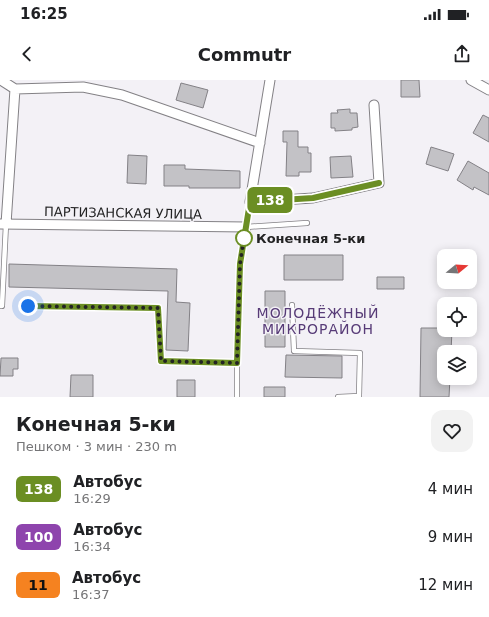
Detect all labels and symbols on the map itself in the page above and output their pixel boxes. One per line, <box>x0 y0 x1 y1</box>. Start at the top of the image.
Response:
line badge: 138 <box>247 187 293 213</box>
street label: ПАРТИЗАНСКАЯ УЛИЦА <box>44 204 202 222</box>
marker: Конечная 5-ки <box>235 229 253 247</box>
place label: Конечная 5-ки <box>256 231 365 246</box>
north arrow <box>437 249 477 289</box>
your location <box>18 296 38 316</box>
district label: МОЛОДЁЖНЫЙ МИКРОРАЙОН <box>257 304 379 337</box>

